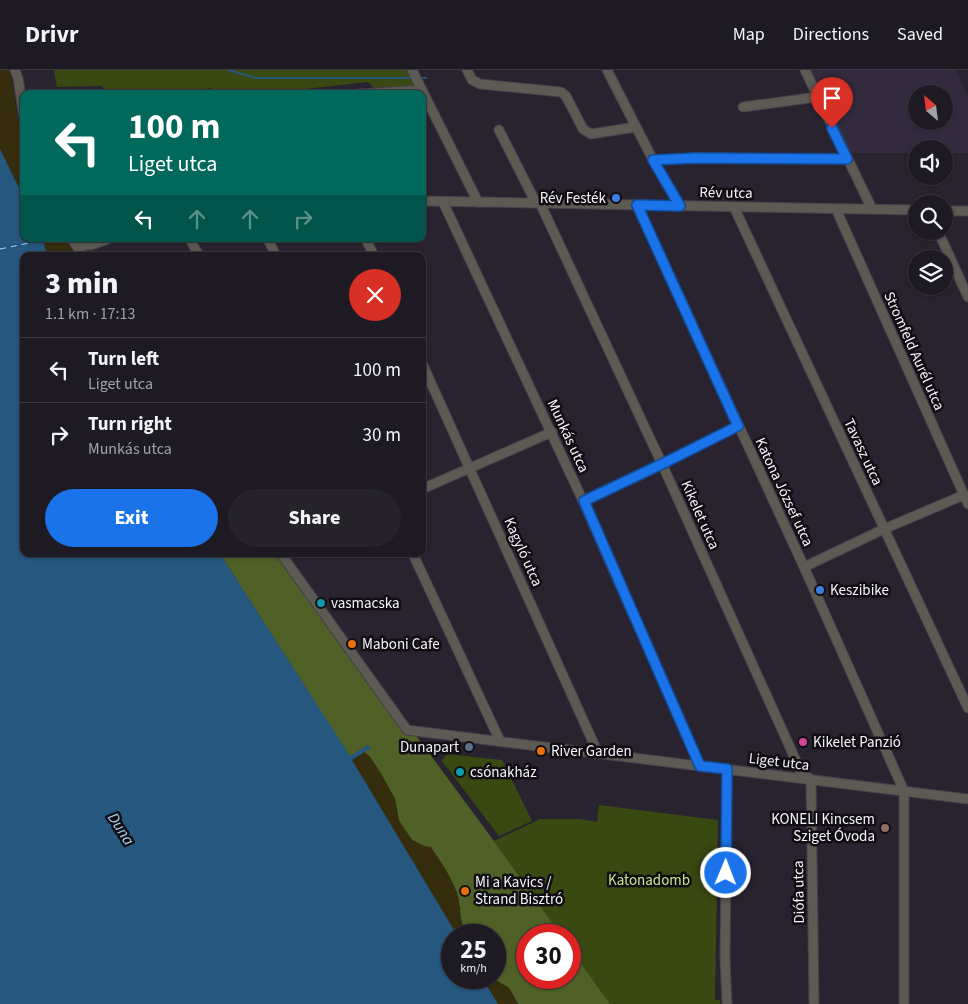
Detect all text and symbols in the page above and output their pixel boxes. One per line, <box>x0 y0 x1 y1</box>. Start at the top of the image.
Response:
text: Drivr <box>25 17 79 52</box>
text: Map <box>733 22 765 47</box>
text: Directions <box>793 22 869 47</box>
text: Saved <box>897 22 943 47</box>
pin <box>811 77 853 128</box>
icon: arrive <box>818 84 846 112</box>
north arrow <box>908 85 952 130</box>
map controls <box>908 85 953 295</box>
text: 100 m <box>128 102 220 152</box>
icon: left <box>45 110 110 175</box>
button: sound <box>908 140 953 185</box>
text: Liget utca <box>128 148 217 180</box>
street label: Rév utca <box>699 182 753 204</box>
place label: Rév Festék <box>540 188 607 209</box>
marker: Rév Festék <box>610 192 622 204</box>
button: search <box>908 195 953 240</box>
icon: left <box>130 205 158 233</box>
icon: ahead <box>183 205 211 233</box>
icon: ahead <box>236 205 264 233</box>
icon: right <box>289 205 317 233</box>
button: layers <box>908 250 953 295</box>
text: 3 min <box>45 262 119 305</box>
button: close <box>349 269 401 321</box>
street label: Stromfeld Aurél utca <box>878 288 950 414</box>
text: 1.1 km · 17:13 <box>45 303 135 325</box>
text: Turn left <box>88 346 159 373</box>
icon: left <box>45 356 73 384</box>
text: 100 m <box>353 357 401 384</box>
text: Liget utca <box>88 373 153 395</box>
street label: Munkás utca <box>542 396 594 476</box>
text: Turn right <box>88 411 172 438</box>
street label: Tavasz utca <box>838 415 888 489</box>
icon: right <box>45 421 73 449</box>
text: 30 m <box>363 422 401 449</box>
street label: Katona József utca <box>750 434 818 550</box>
text: Munkás utca <box>88 438 172 460</box>
street label: Kikelet utca <box>675 477 725 553</box>
button: Exit <box>45 489 218 547</box>
button: Share <box>228 489 401 547</box>
street label: Kagyló utca <box>499 514 547 590</box>
place label: Keszibike <box>830 580 889 601</box>
marker: Keszibike <box>814 584 826 596</box>
place label: vasmacska <box>331 593 400 614</box>
marker: vasmacska <box>315 597 327 609</box>
place label: Maboni Cafe <box>362 634 440 655</box>
marker: Maboni Cafe <box>346 638 358 650</box>
place label: Kikelet Panzió <box>813 732 901 753</box>
marker: Kikelet Panzió <box>797 736 809 748</box>
place label: Dunapart <box>400 737 459 758</box>
marker: Dunapart <box>463 741 475 753</box>
place label: River Garden <box>551 741 632 762</box>
marker: River Garden <box>535 745 547 757</box>
street label: Liget utca <box>747 748 811 776</box>
place label: csónakház <box>470 762 537 783</box>
marker: csónakház <box>454 766 466 778</box>
water label: Duna <box>102 808 140 850</box>
place label: KONELI Kincsem Sziget Óvoda <box>771 809 875 847</box>
marker: KONELI Kincsem Sziget Óvoda <box>879 822 891 834</box>
position arrow <box>699 846 751 898</box>
street label: Diófa utca <box>788 860 810 924</box>
park label: Katonadomb <box>608 870 690 891</box>
place label: Mi a Kavics / Strand Bisztró <box>475 872 563 910</box>
marker: Mi a Kavics / Strand Bisztró <box>459 885 471 897</box>
speed limit sign: 30 <box>516 924 581 989</box>
text: 25 <box>460 932 487 968</box>
text: km/h <box>460 960 487 977</box>

